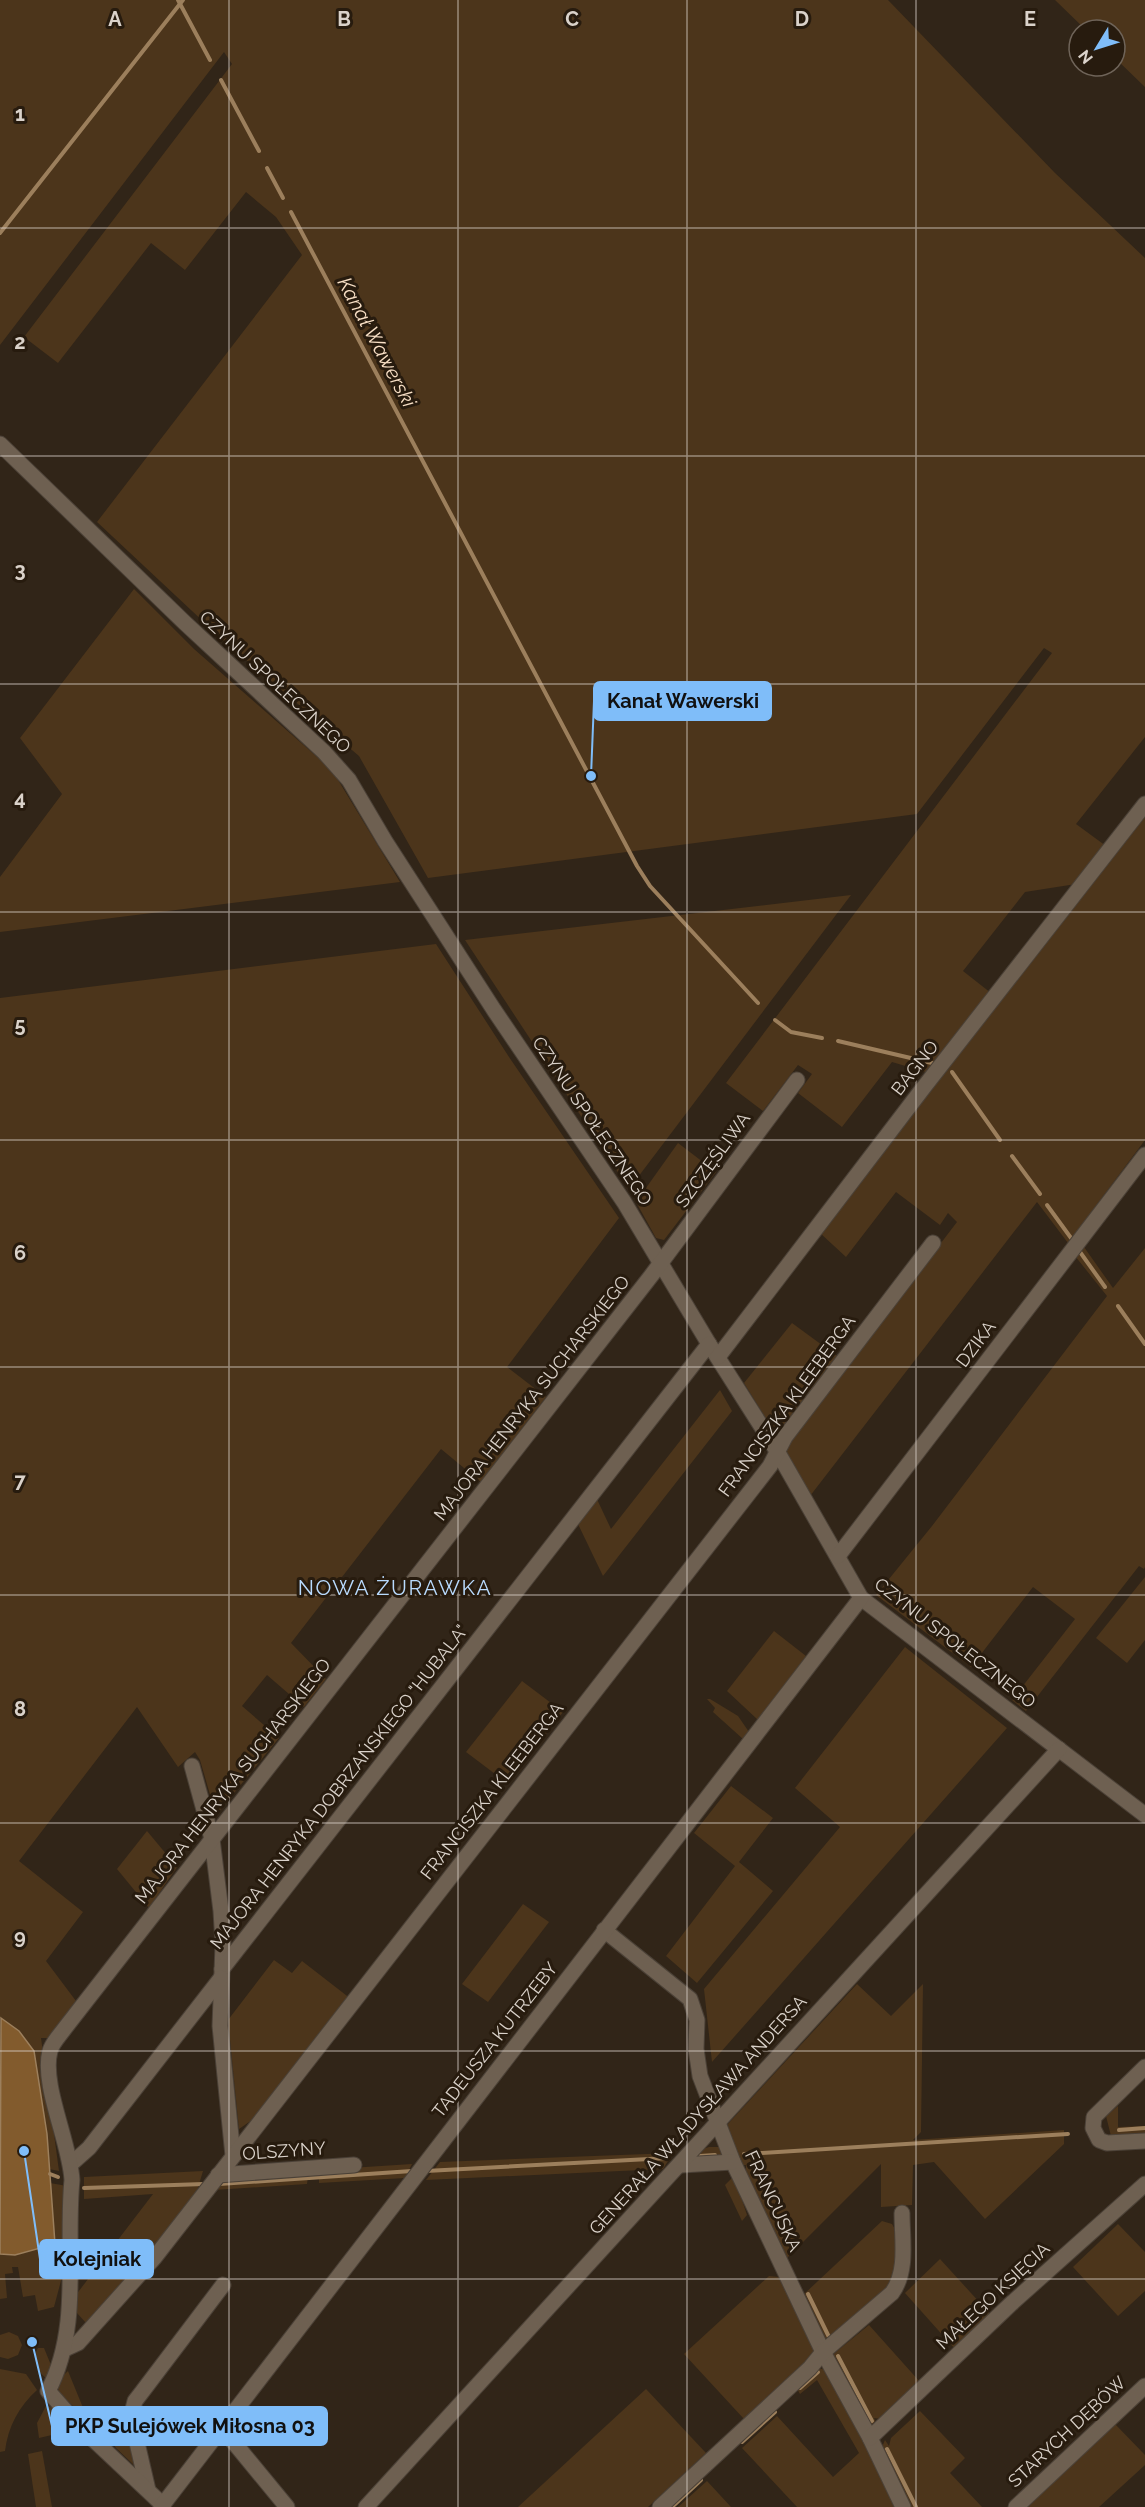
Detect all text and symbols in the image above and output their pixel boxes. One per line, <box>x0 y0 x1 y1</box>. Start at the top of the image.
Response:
text: A <box>108 7 122 31</box>
text: B <box>337 7 351 31</box>
text: C <box>565 7 579 31</box>
text: D <box>795 7 809 31</box>
text: E <box>1024 7 1036 31</box>
north arrow <box>1067 18 1127 78</box>
text: N <box>1074 46 1097 68</box>
text: 1 <box>15 102 25 126</box>
water label: Kanał Wawerski <box>333 273 422 412</box>
text: 2 <box>14 330 26 354</box>
text: 3 <box>14 558 26 582</box>
street label: CZYNU SPOŁECZNEGO <box>195 606 355 757</box>
callout: Kanał Wawerski <box>594 682 771 720</box>
text: Kanał Wawerski <box>607 689 759 713</box>
text: 4 <box>14 786 26 810</box>
text: 5 <box>14 1013 26 1037</box>
street label: CZYNU SPOŁECZNEGO <box>528 1032 657 1209</box>
street label: BAGNO <box>887 1036 942 1099</box>
street label: SZCZĘŚLIWA <box>670 1108 754 1211</box>
text: 6 <box>14 1241 26 1265</box>
street label: MAJORA HENRYKA SUCHARSKIEGO <box>429 1271 634 1524</box>
street label: FRANCISZKA KLEEBERGA <box>714 1311 859 1500</box>
street label: DZIKA <box>952 1317 1000 1371</box>
text: 7 <box>14 1469 26 1493</box>
street label: CZYNU SPOŁECZNEGO <box>870 1573 1040 1712</box>
district label: NOWA ŻURAWKA <box>298 1575 492 1600</box>
street label: MAJORA HENRYKA DOBRZAŃSKIEGO "HUBALA" <box>205 1620 472 1953</box>
street label: MAJORA HENRYKA SUCHARSKIEGO <box>130 1654 335 1907</box>
text: 8 <box>14 1697 26 1721</box>
street label: FRANCISZKA KLEEBERGA <box>416 1698 567 1883</box>
text: 9 <box>14 1925 26 1949</box>
street label: TADEUSZA KUTRZEBY <box>427 1958 562 2121</box>
street label: GENERAŁA WŁADYSŁAWA ANDERSA <box>585 1991 811 2238</box>
street label: OLSZYNY <box>242 2137 327 2164</box>
street label: FRANCUSKA <box>741 2147 806 2255</box>
street label: MAŁEGO KSIĘCIA <box>932 2238 1054 2353</box>
callout: Kolejniak <box>40 2240 153 2278</box>
text: Kolejniak <box>53 2247 142 2271</box>
street label: STARYCH DĘBÓW <box>1003 2371 1130 2491</box>
callout: PKP Sulejówek Miłosna 03 <box>52 2407 327 2445</box>
text: PKP Sulejówek Miłosna 03 <box>65 2414 315 2438</box>

